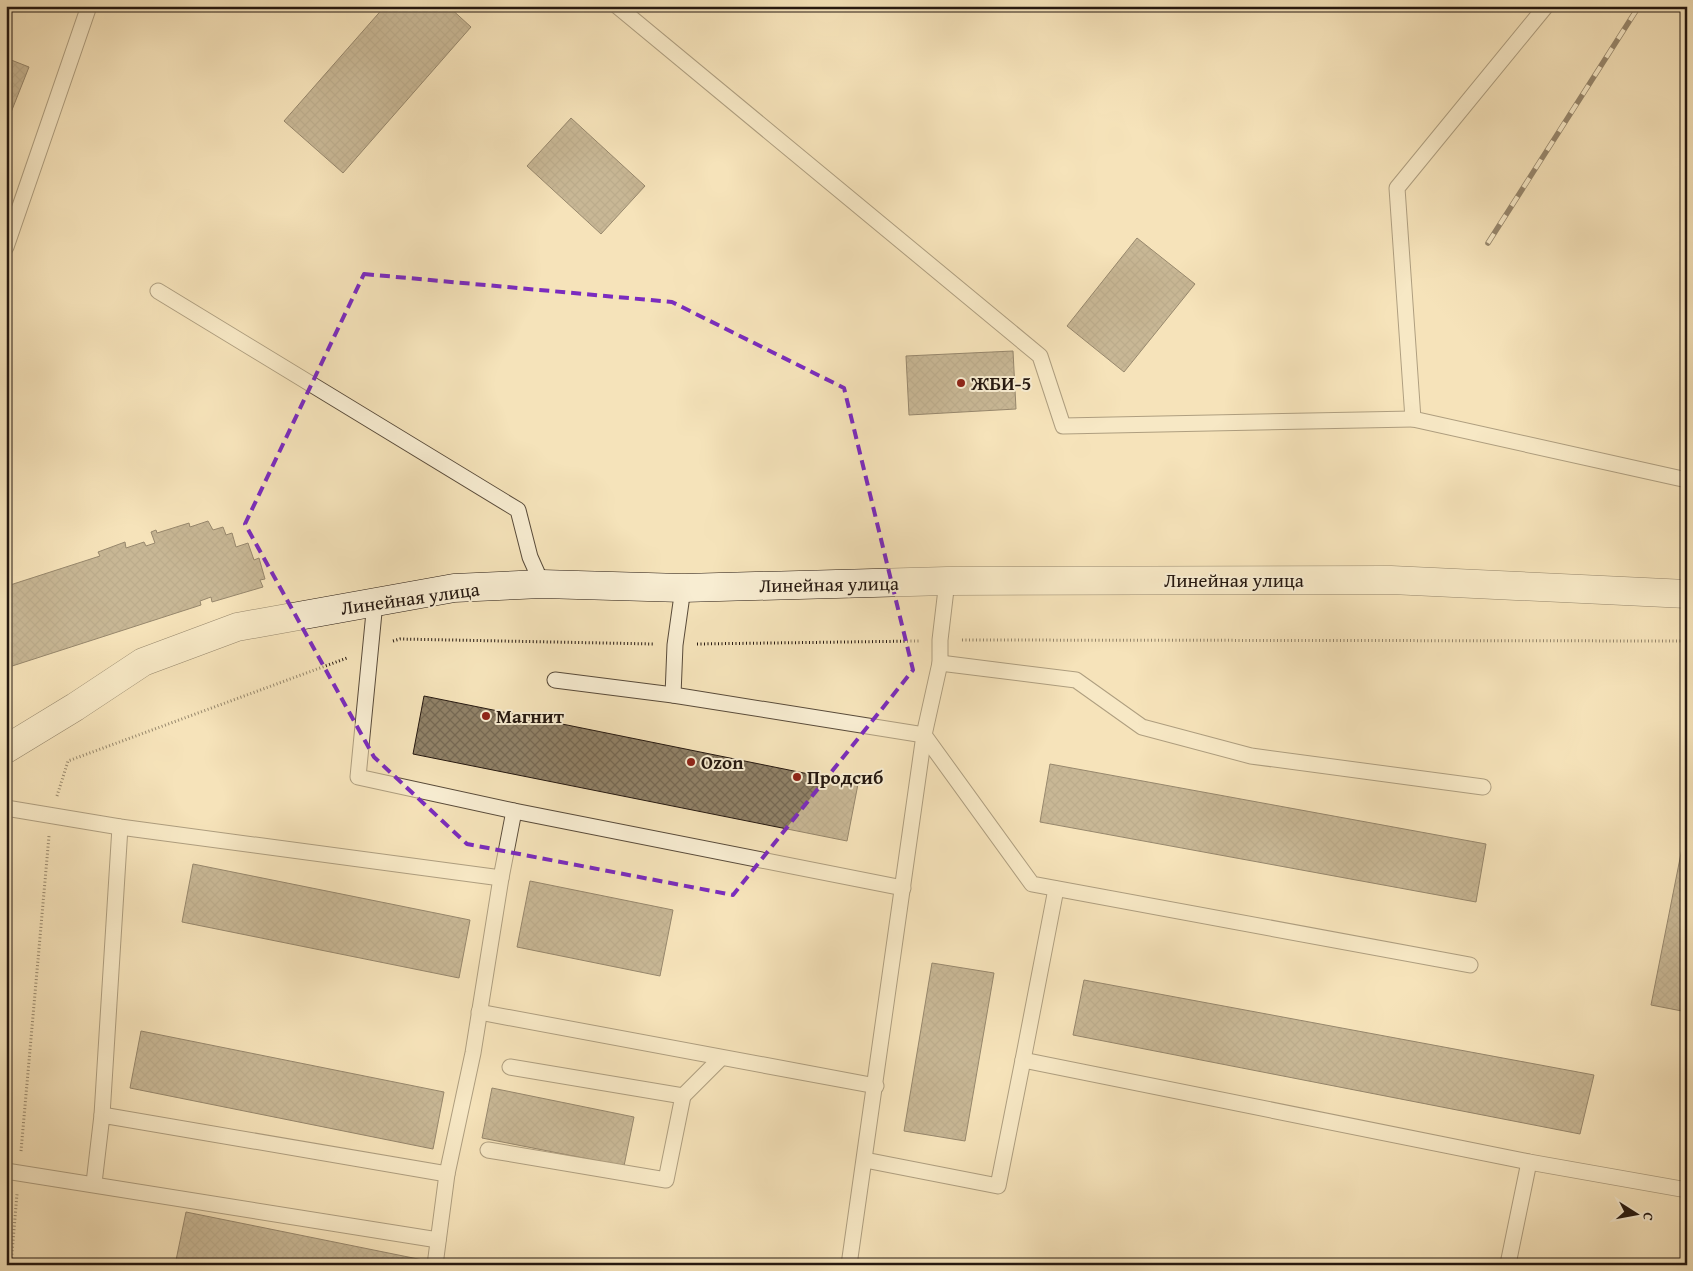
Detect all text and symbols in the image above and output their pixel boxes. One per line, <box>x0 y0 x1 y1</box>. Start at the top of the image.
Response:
place label: ЖБИ-5 <box>970 369 1031 397</box>
marker: ЖБИ-5 <box>955 377 967 389</box>
street label: Линейная улица <box>1164 566 1304 594</box>
street label: Линейная улица <box>759 569 899 599</box>
street label: Линейная улица <box>339 574 481 622</box>
place label: Магнит <box>496 702 565 730</box>
marker: Магнит <box>480 710 492 722</box>
place label: Ozon <box>701 748 744 776</box>
marker: Ozon <box>685 756 697 768</box>
place label: Продсиб <box>807 763 883 791</box>
marker: Продсиб <box>791 771 803 783</box>
north arrow <box>1610 1188 1660 1238</box>
text: С <box>1638 1211 1659 1222</box>

